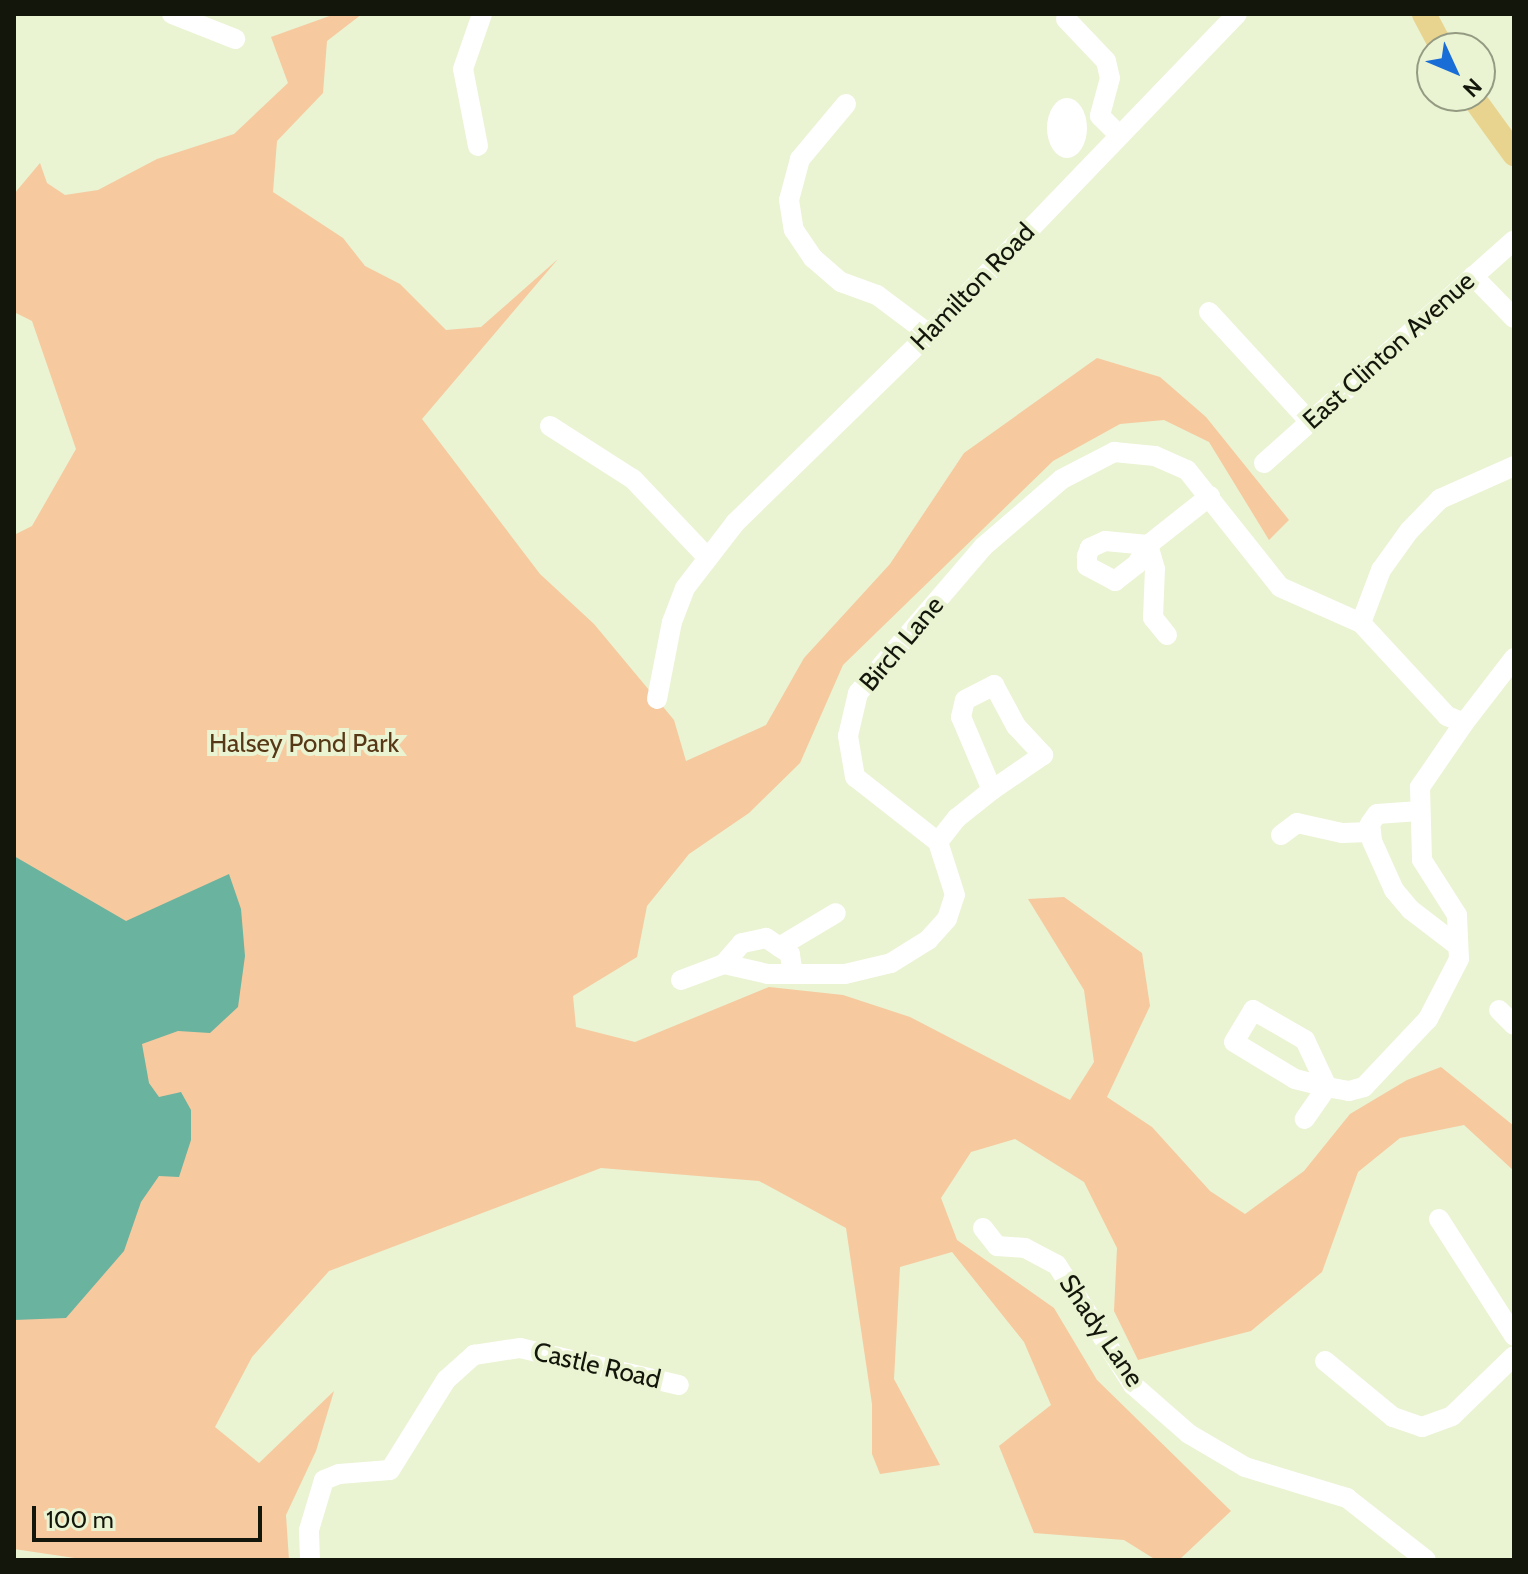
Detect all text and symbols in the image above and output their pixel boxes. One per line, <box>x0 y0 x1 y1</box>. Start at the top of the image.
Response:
north arrow <box>1416 32 1496 112</box>
text: N <box>1457 73 1487 103</box>
street label: Hamilton Road <box>905 217 1041 357</box>
street label: East Clinton Avenue <box>1297 266 1481 436</box>
street label: Birch Lane <box>853 590 951 698</box>
park label: Halsey Pond Park <box>209 728 399 760</box>
street label: Shady Lane <box>1052 1269 1150 1393</box>
street label: Castle Road <box>530 1336 664 1396</box>
scale bar <box>36 1490 266 1540</box>
text: 100 m <box>46 1505 114 1534</box>

